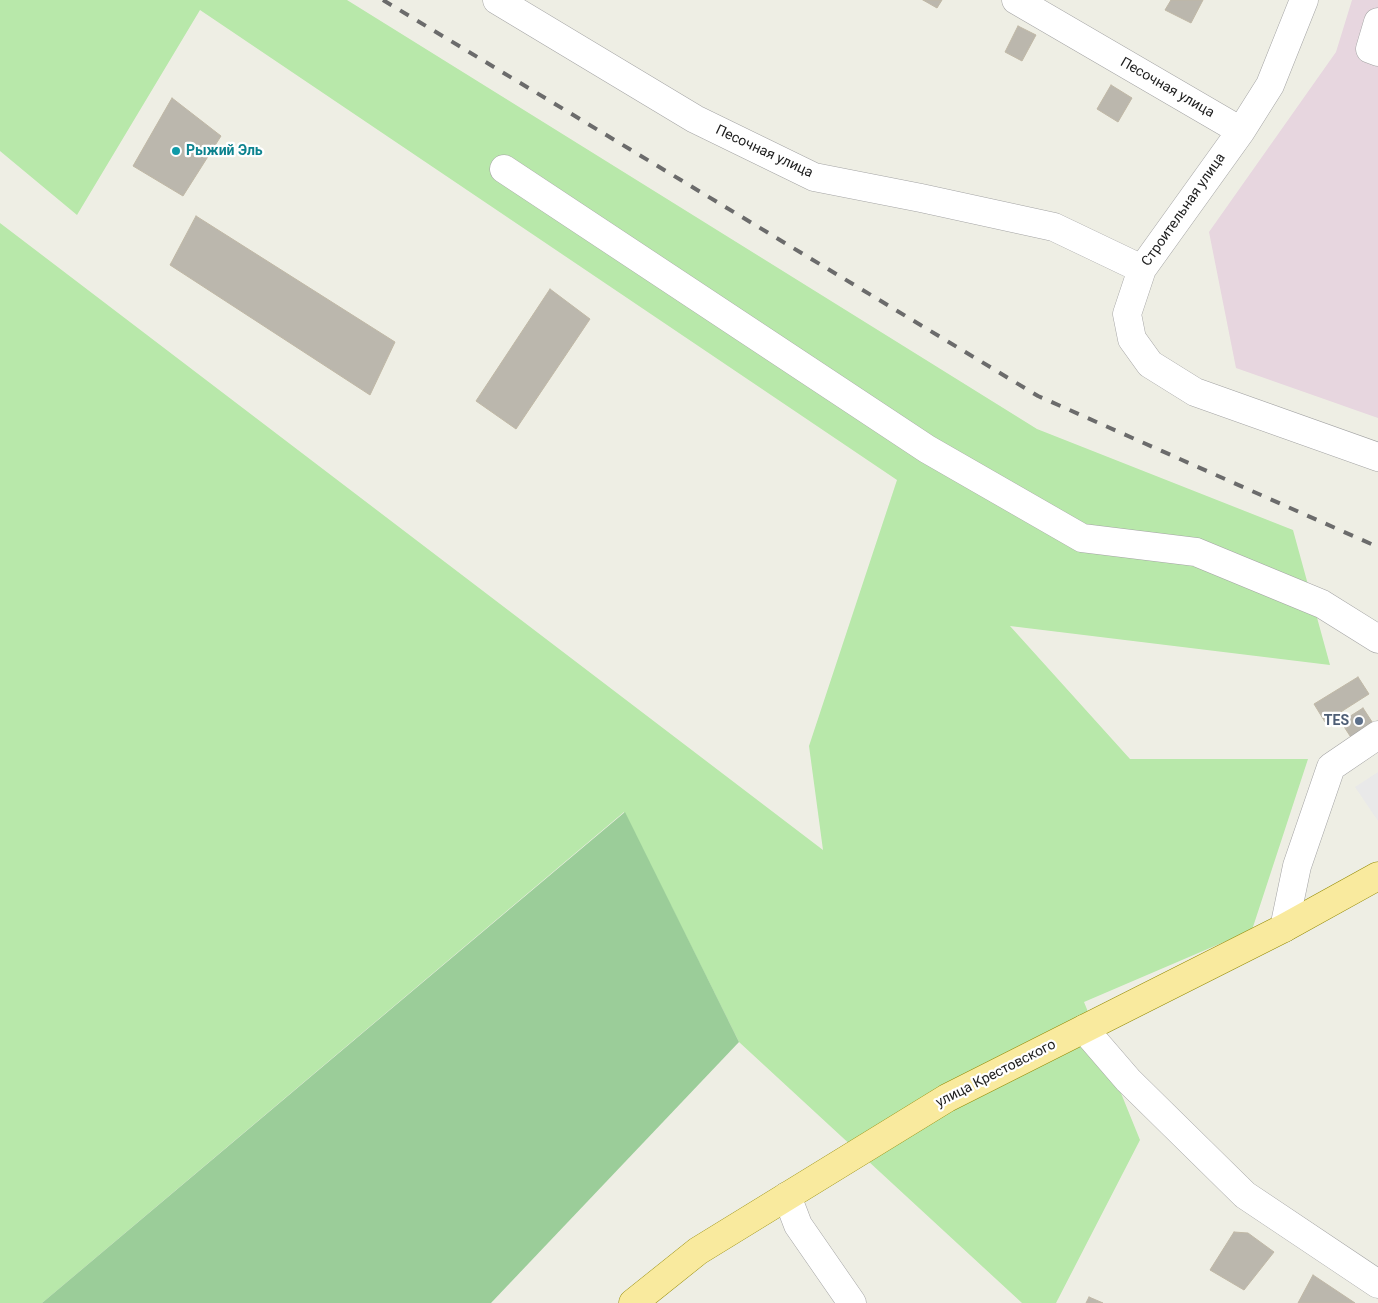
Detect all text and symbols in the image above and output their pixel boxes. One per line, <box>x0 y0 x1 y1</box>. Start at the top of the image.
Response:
street label: Песочная улица <box>1117 54 1217 122</box>
street label: Песочная улица <box>713 122 815 182</box>
place label: Рыжий Эль <box>186 143 263 159</box>
marker: Рыжий Эль <box>170 145 182 157</box>
street label: Строительная улица <box>1139 150 1229 270</box>
place label: TES <box>1324 713 1349 729</box>
marker: TES <box>1353 715 1365 727</box>
street label: улица Крестовского <box>933 1036 1059 1112</box>

